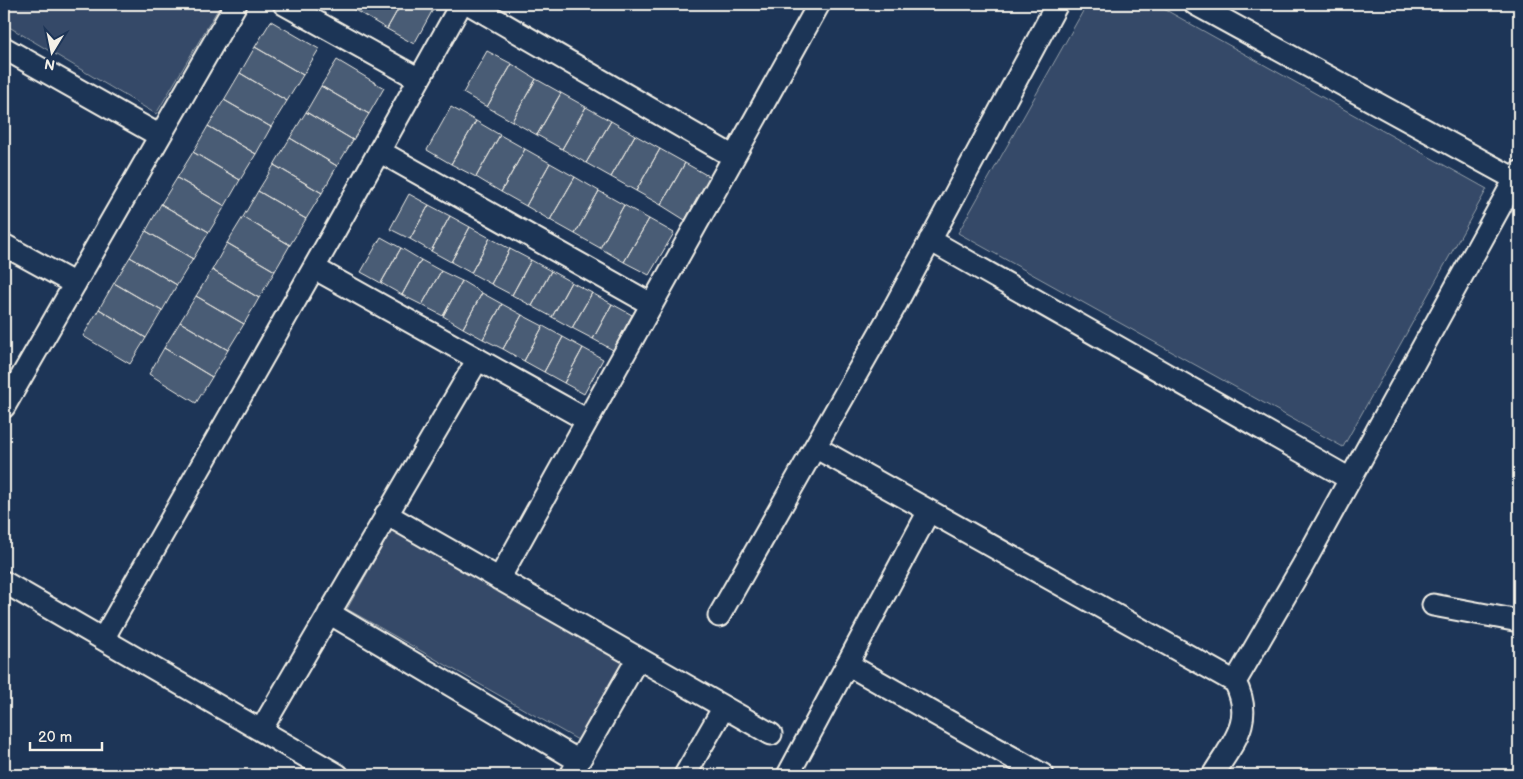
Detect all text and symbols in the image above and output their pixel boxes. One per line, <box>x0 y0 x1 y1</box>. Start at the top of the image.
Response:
north arrow <box>28 28 78 78</box>
text: N <box>43 55 56 74</box>
scale bar <box>30 719 102 751</box>
text: 20 m <box>38 728 72 747</box>

